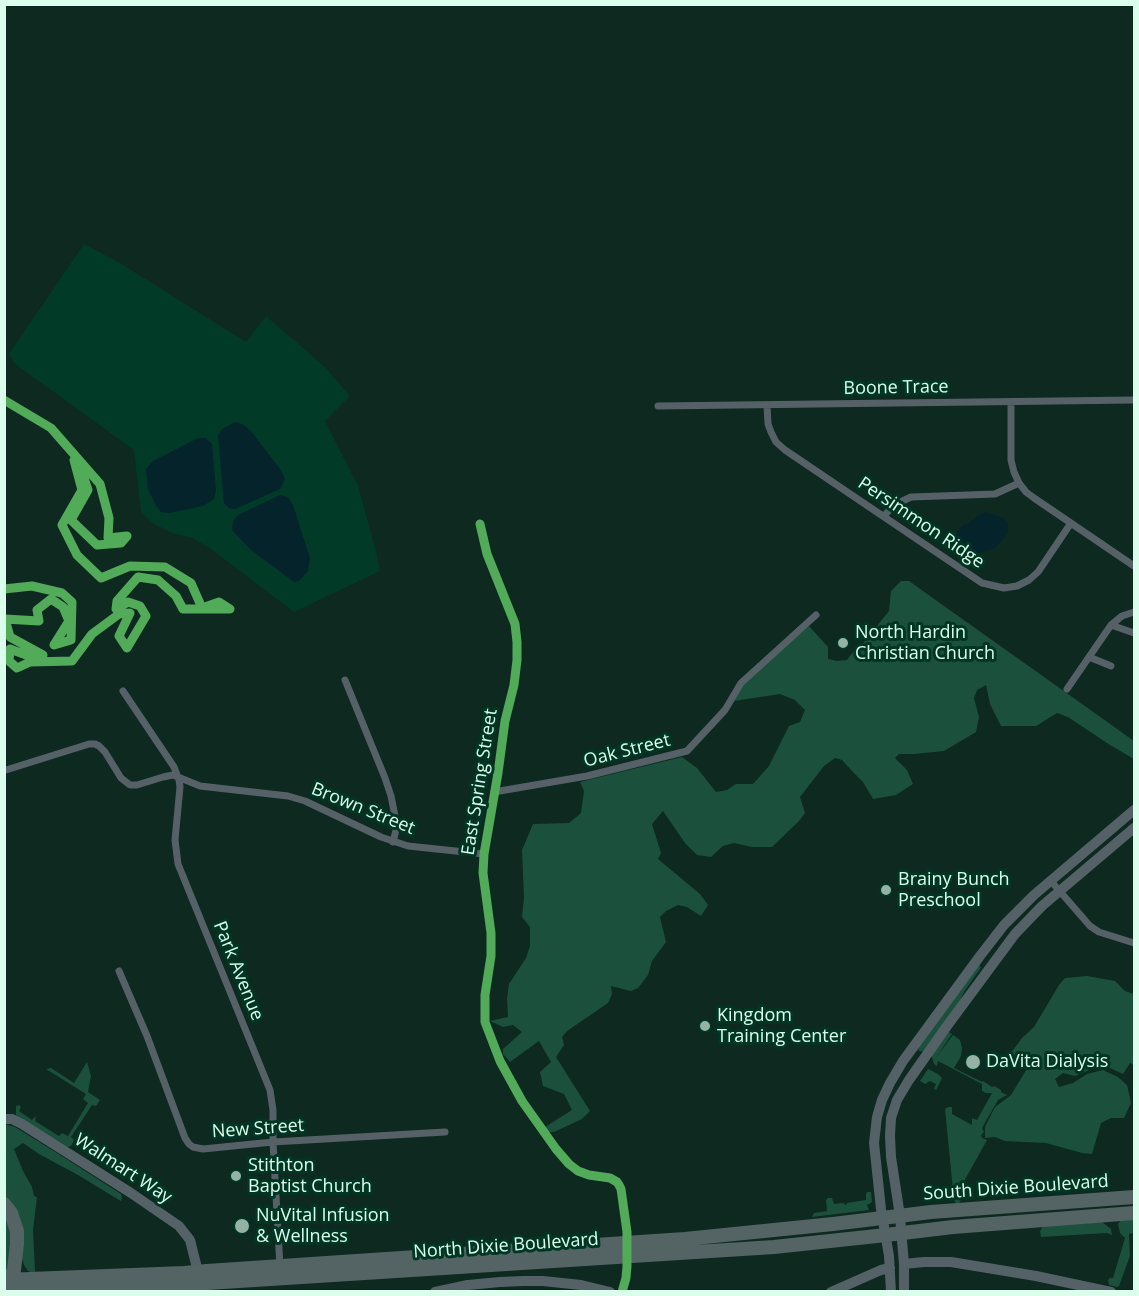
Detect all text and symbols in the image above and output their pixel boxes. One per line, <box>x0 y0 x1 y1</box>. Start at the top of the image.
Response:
street label: Boone Trace <box>843 376 949 400</box>
street label: Persimmon Ridge <box>854 473 988 573</box>
place label: North Hardin Christian Church <box>855 622 995 664</box>
marker: North Hardin Christian Church <box>836 636 850 650</box>
street label: East Spring Street <box>458 707 502 857</box>
street label: Oak Street <box>581 730 673 772</box>
street label: Brown Street <box>308 778 418 840</box>
place label: Brainy Bunch Preschool <box>898 869 1010 912</box>
marker: Brainy Bunch Preschool <box>879 883 893 897</box>
street label: Park Avenue <box>208 918 268 1024</box>
place label: Kingdom Training Center <box>717 1005 846 1048</box>
marker: Kingdom Training Center <box>698 1019 712 1033</box>
place label: DaVita Dialysis <box>986 1051 1108 1073</box>
marker: DaVita Dialysis <box>964 1053 982 1071</box>
street label: New Street <box>211 1115 305 1143</box>
street label: Walmart Way <box>70 1129 176 1209</box>
place label: Stithton Baptist Church <box>248 1155 372 1198</box>
marker: Stithton Baptist Church <box>229 1169 243 1183</box>
street label: South Dixie Boulevard <box>923 1171 1109 1205</box>
place label: NuVital Infusion & Wellness <box>256 1205 390 1248</box>
marker: NuVital Infusion & Wellness <box>233 1217 251 1235</box>
street label: North Dixie Boulevard <box>413 1229 599 1263</box>

